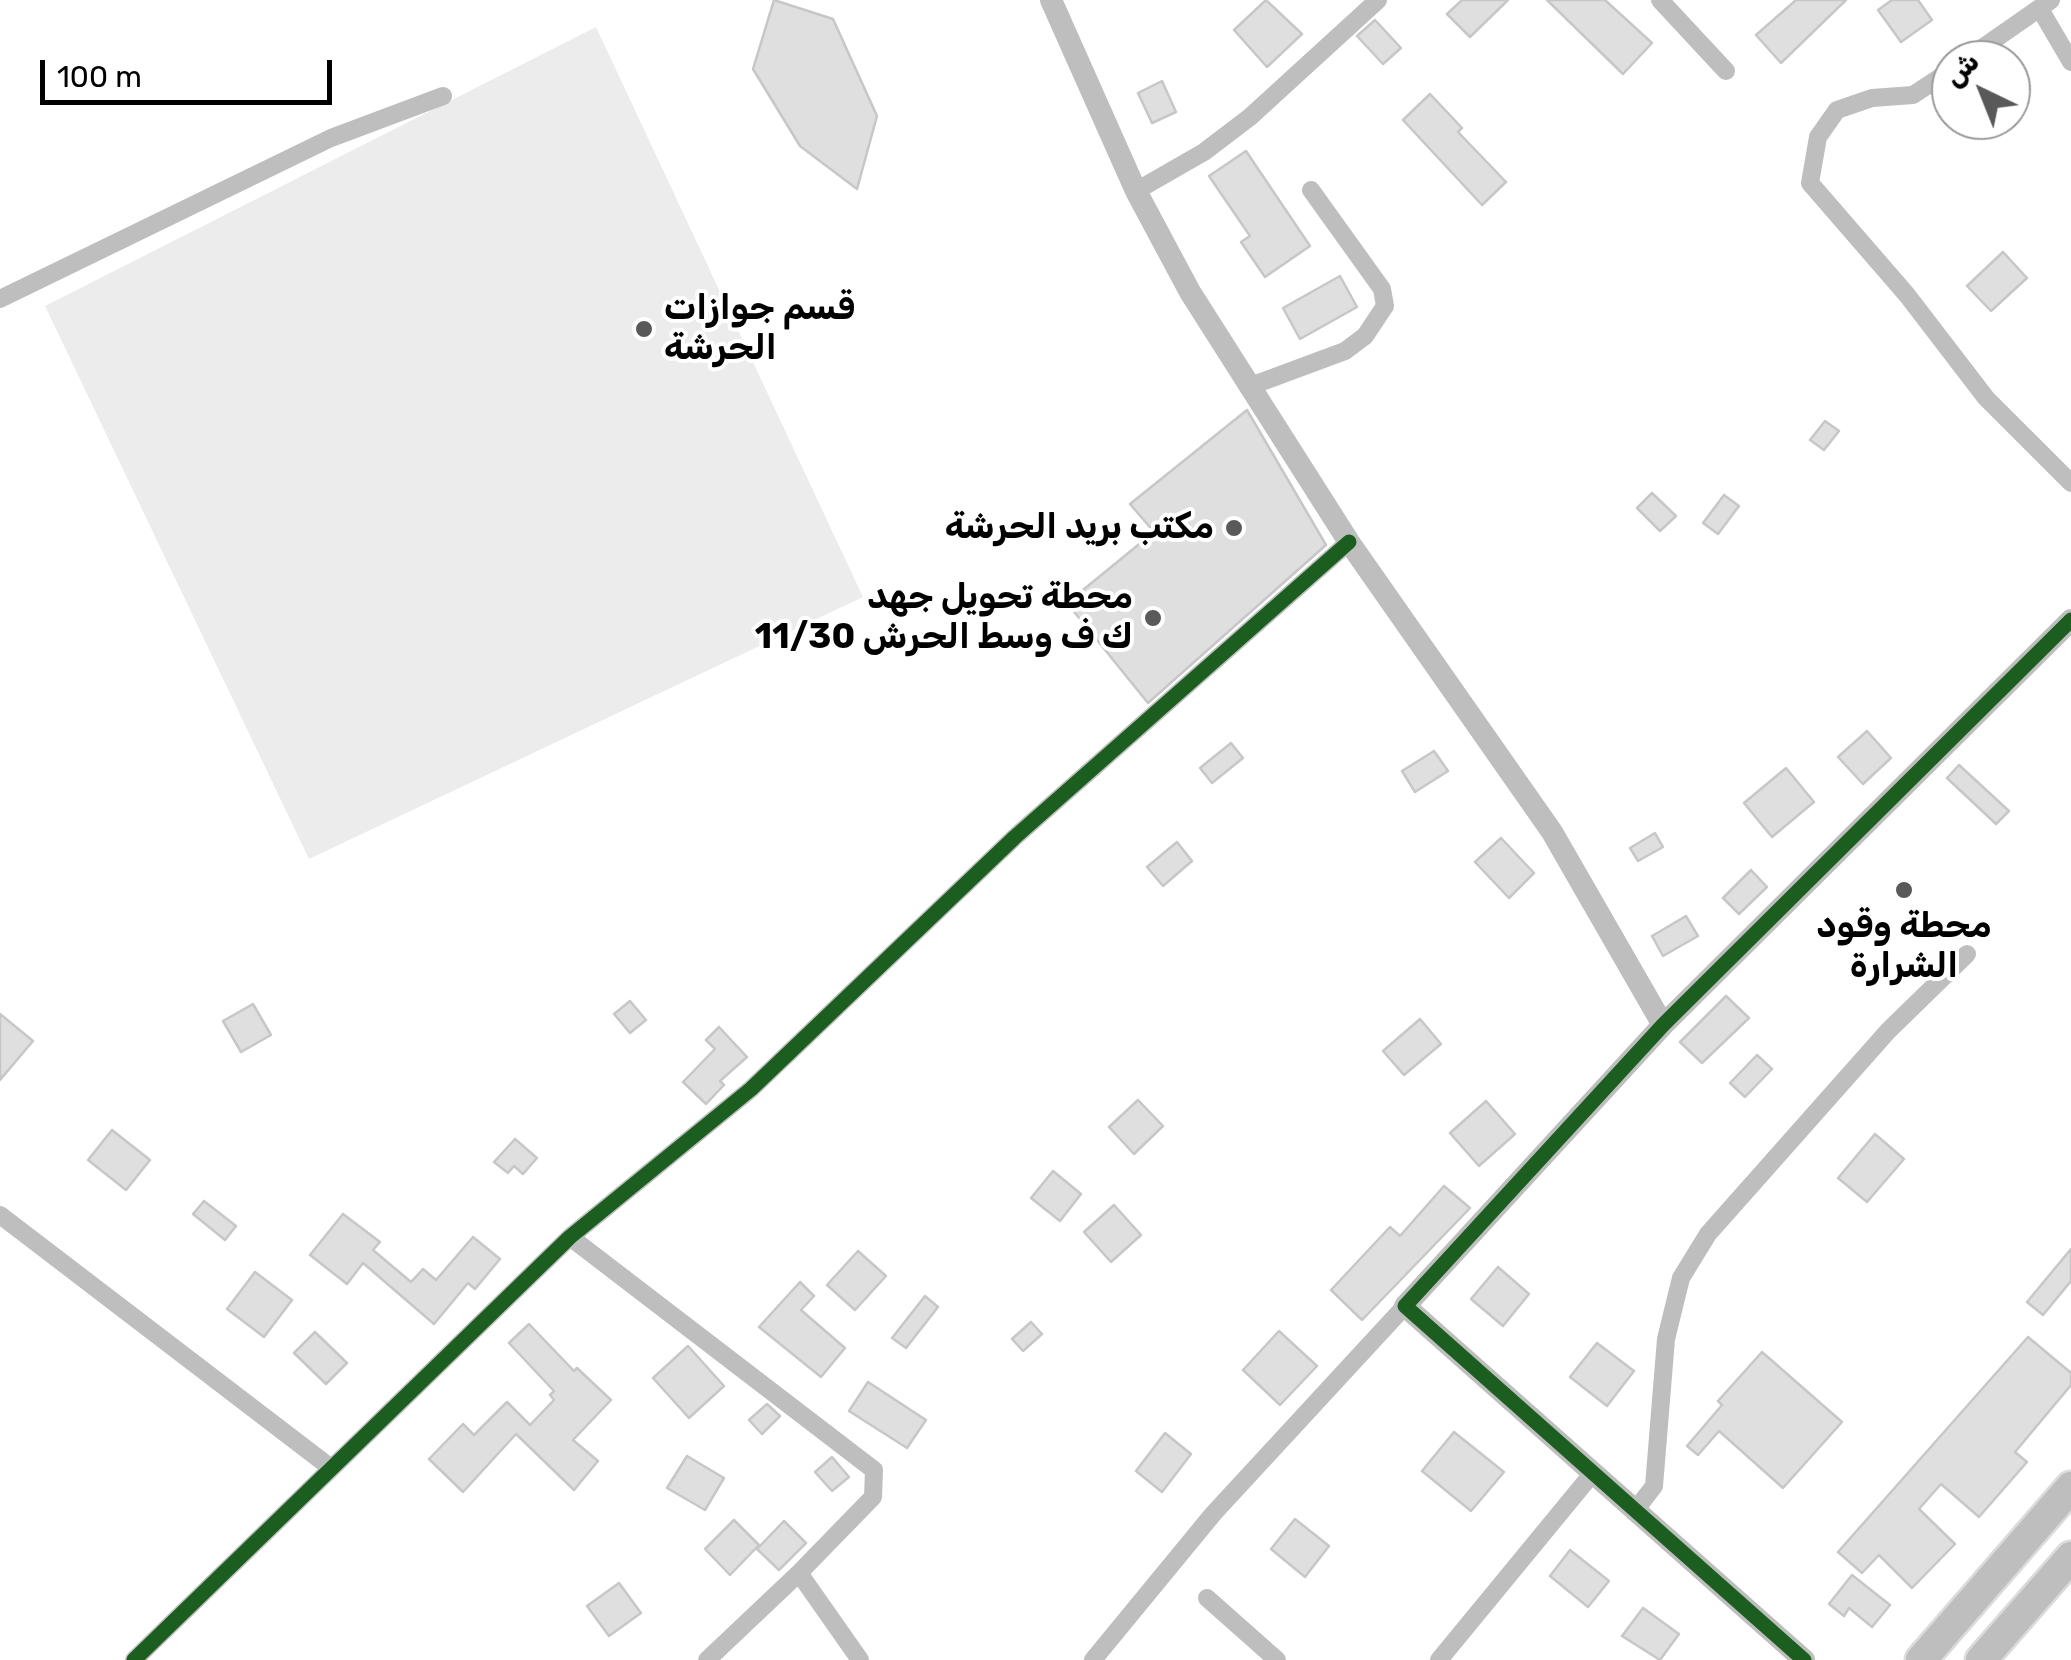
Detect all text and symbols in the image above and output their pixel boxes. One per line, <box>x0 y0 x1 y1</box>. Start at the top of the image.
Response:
scale bar <box>45 40 338 102</box>
north arrow <box>1931 40 2031 140</box>
text: ش <box>1937 45 1986 93</box>
text: 100 m <box>57 59 142 95</box>
place label: قسم جوازات الحرشة <box>664 288 855 370</box>
marker: قسم جوازات الحرشة <box>633 318 655 340</box>
place label: مكتب بريد الحرشة <box>945 507 1214 549</box>
marker: مكتب بريد الحرشة <box>1223 517 1245 539</box>
place label: محطة تحويل جهد 11/30 ك ف وسط الحرش <box>755 577 1133 659</box>
marker: محطة تحويل جهد 11/30 ك ف وسط الحرش <box>1142 607 1164 629</box>
marker: محطة وقود الشرارة <box>1893 879 1915 901</box>
place label: محطة وقود الشرارة <box>1816 906 1992 988</box>

